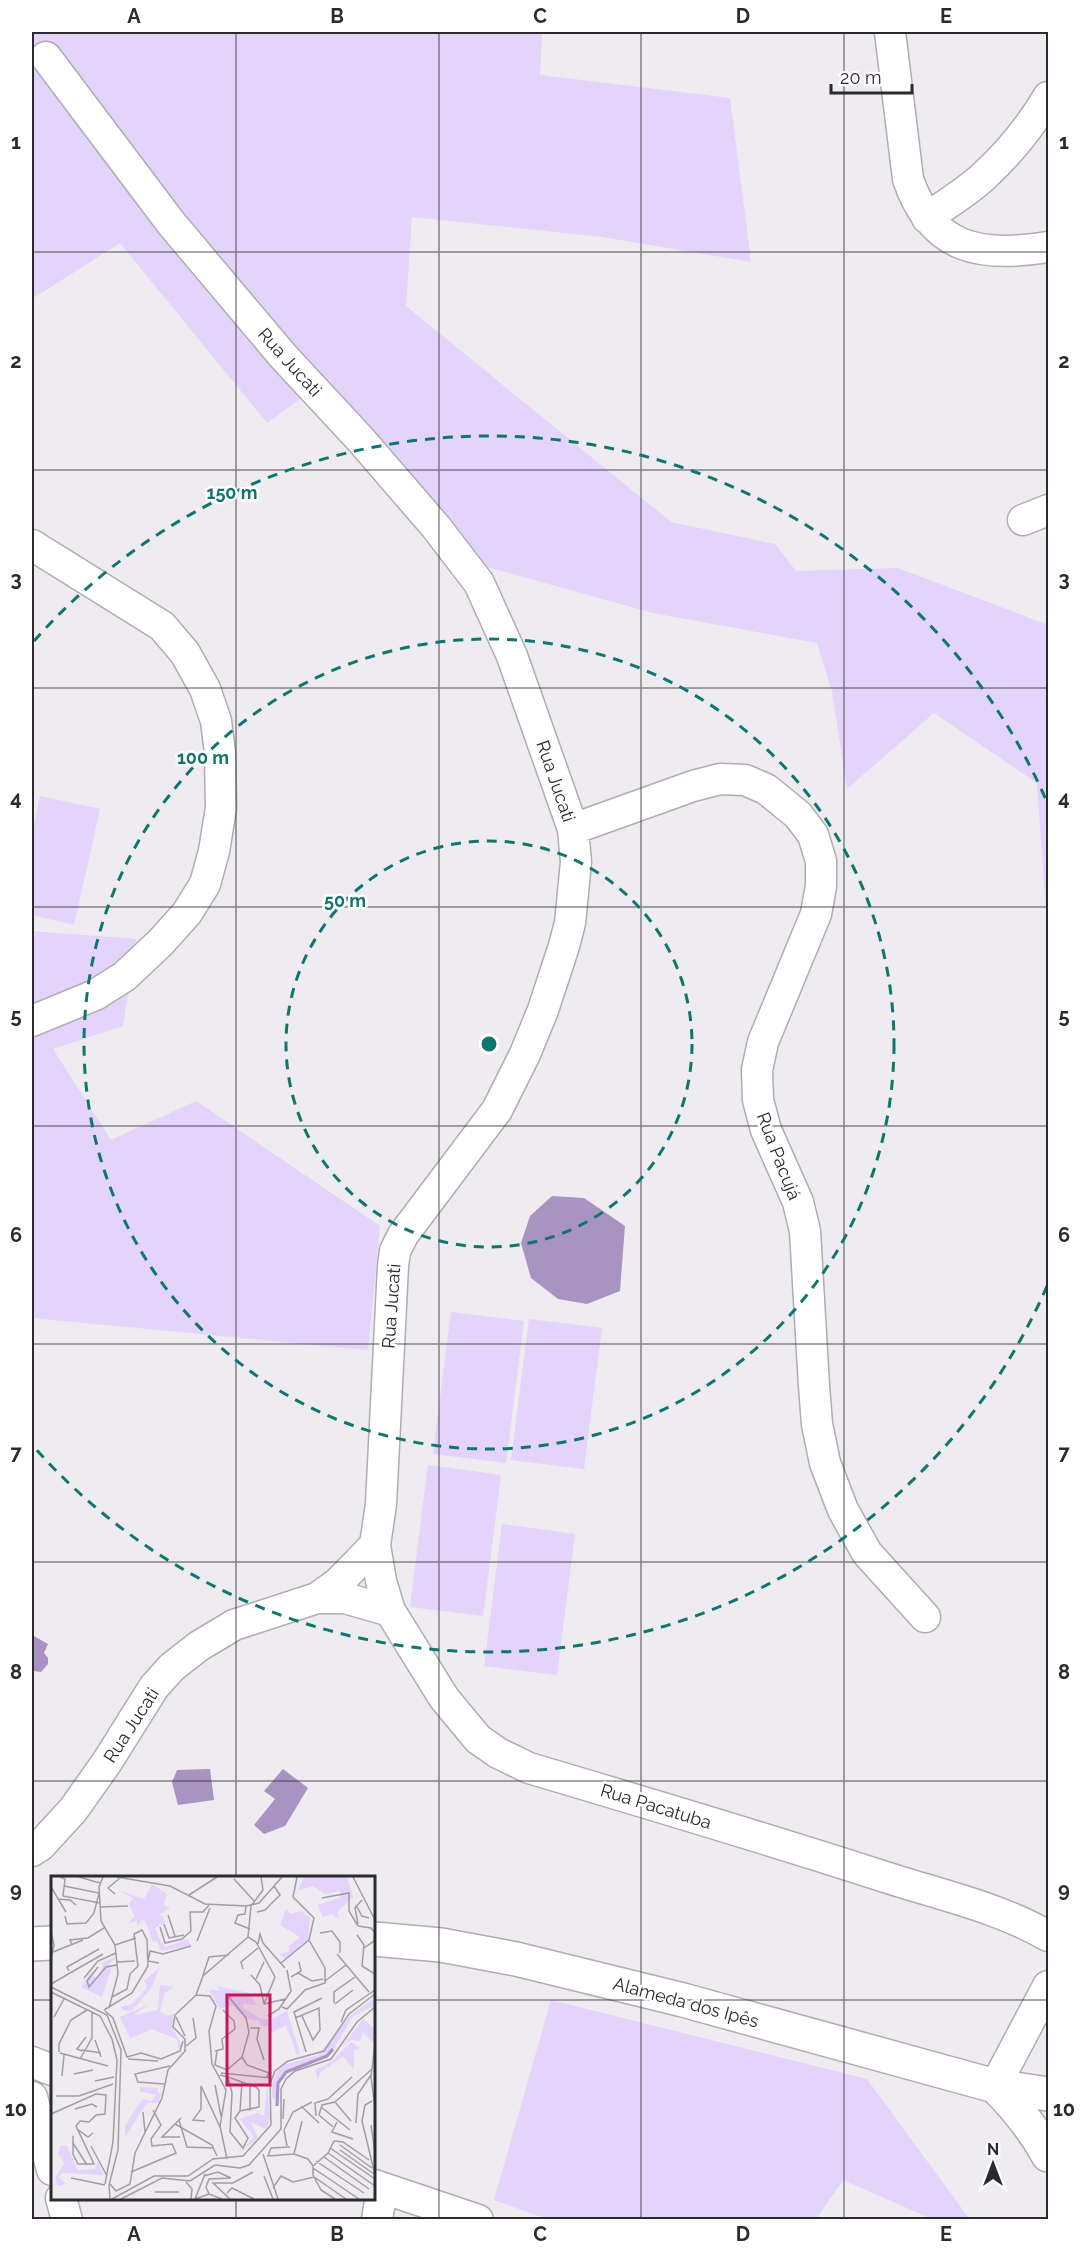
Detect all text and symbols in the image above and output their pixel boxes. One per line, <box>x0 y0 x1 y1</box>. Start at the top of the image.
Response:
text: A <box>127 4 141 28</box>
text: B <box>330 4 344 28</box>
text: C <box>533 4 547 28</box>
text: D <box>736 4 750 28</box>
text: E <box>940 4 952 28</box>
scale bar <box>831 57 912 95</box>
text: 20 m <box>840 67 882 88</box>
text: 1 <box>11 130 21 154</box>
text: 1 <box>1059 130 1069 154</box>
street label: Rua Jucati <box>254 323 326 401</box>
text: 2 <box>10 349 22 373</box>
text: 2 <box>1058 349 1070 373</box>
text: 150 m <box>207 482 258 503</box>
text: 3 <box>10 567 22 591</box>
text: 3 <box>1058 567 1070 591</box>
street label: Rua Jucati <box>532 737 580 825</box>
text: 100 m <box>177 747 229 768</box>
text: 4 <box>10 786 22 810</box>
text: 4 <box>1058 786 1070 810</box>
text: 50 m <box>324 890 366 911</box>
text: 5 <box>10 1004 22 1028</box>
text: 5 <box>1058 1004 1070 1028</box>
centre of rings <box>479 1034 499 1054</box>
street label: Rua Pacujá <box>753 1109 805 1203</box>
text: 6 <box>10 1223 22 1247</box>
text: 6 <box>1058 1223 1070 1247</box>
street label: Rua Jucati <box>378 1263 404 1349</box>
text: 7 <box>10 1441 22 1465</box>
text: 7 <box>1058 1441 1070 1465</box>
text: 8 <box>10 1660 22 1684</box>
text: 8 <box>1058 1660 1070 1684</box>
street label: Rua Jucati <box>99 1684 163 1766</box>
street label: Rua Pacatuba <box>598 1779 714 1833</box>
inset map <box>51 1876 375 2200</box>
text: 9 <box>10 1878 22 1902</box>
text: 9 <box>1058 1878 1070 1902</box>
street label: Alameda dos Ipês <box>611 1972 761 2032</box>
text: 10 <box>5 2097 27 2121</box>
text: 10 <box>1053 2097 1075 2121</box>
north arrow <box>963 2134 1023 2194</box>
text: N <box>987 2140 999 2159</box>
text: A <box>127 2222 141 2246</box>
text: B <box>330 2222 344 2246</box>
text: C <box>533 2222 547 2246</box>
text: D <box>736 2222 750 2246</box>
text: E <box>940 2222 952 2246</box>

